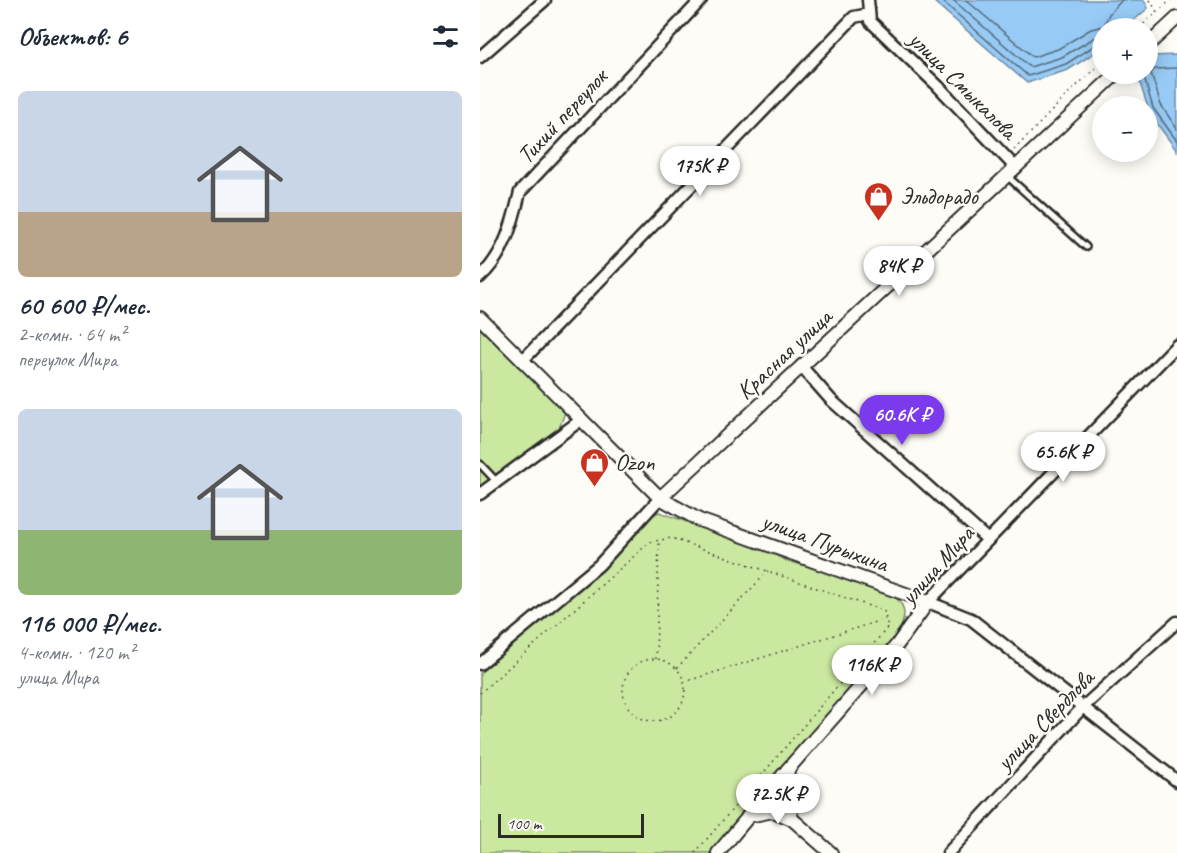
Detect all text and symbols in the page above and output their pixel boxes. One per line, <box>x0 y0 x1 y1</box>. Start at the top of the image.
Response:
map controls <box>1092 18 1158 162</box>
button: + <box>1092 18 1158 84</box>
text: Объектов: 6 <box>18 20 127 53</box>
icon: filters <box>429 20 462 53</box>
street label: улица Смыкалова <box>901 23 1025 147</box>
street label: Тихий переулок <box>510 61 615 170</box>
button: − <box>1092 96 1158 162</box>
icon: home <box>186 130 294 238</box>
pin: 175K ₽ <box>651 146 749 197</box>
text: 175K ₽ <box>674 153 726 178</box>
shop icon: Эльдорадо <box>863 180 895 222</box>
place label: Эльдорадо <box>900 181 979 211</box>
pin: 84K ₽ <box>857 246 941 297</box>
text: 84K ₽ <box>877 253 921 278</box>
text: 60 600 ₽/мес. <box>18 289 150 322</box>
street label: Красная улица <box>730 301 840 406</box>
text: 2-комн. · 64 m² <box>18 322 126 347</box>
text: переулок Мира <box>18 347 117 372</box>
pin: 60.6K ₽ <box>847 395 957 446</box>
text: 60.6K ₽ <box>873 402 931 427</box>
pin: 65.6K ₽ <box>1008 432 1118 483</box>
text: 65.6K ₽ <box>1035 439 1091 464</box>
shop icon: Ozon <box>578 446 610 488</box>
place label: Ozon <box>615 447 655 477</box>
icon: home <box>186 448 294 556</box>
street label: улица Пурыхина <box>756 505 893 579</box>
street label: улица Мира <box>892 518 981 612</box>
text: 116 000 ₽/мес. <box>18 607 161 640</box>
text: 4-комн. · 120 m² <box>18 640 135 665</box>
pin: 116K ₽ <box>823 645 921 696</box>
text: 116K ₽ <box>846 652 898 677</box>
street label: улица Свердлова <box>988 662 1102 778</box>
text: улица Мира <box>18 665 98 690</box>
pin: 72.5K ₽ <box>723 774 833 825</box>
text: 72.5K ₽ <box>750 781 806 806</box>
scale bar <box>498 811 644 838</box>
text: 100 m <box>507 814 541 834</box>

